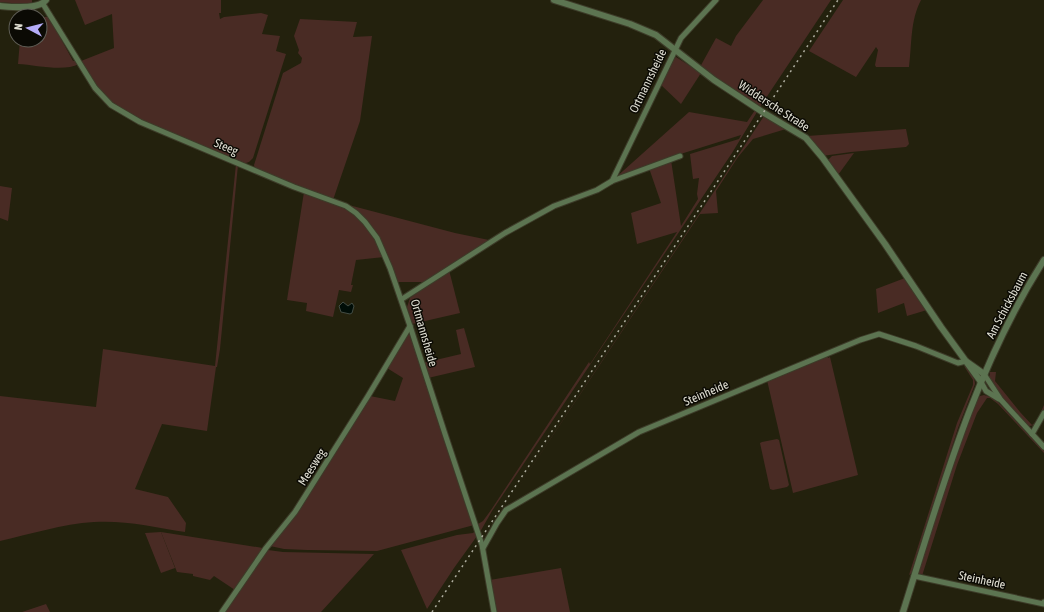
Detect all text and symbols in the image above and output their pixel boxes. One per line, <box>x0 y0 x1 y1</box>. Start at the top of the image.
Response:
north arrow <box>8 8 48 48</box>
text: N <box>12 23 24 31</box>
street label: Ortmannsheide <box>627 47 669 115</box>
street label: Widdersche Straße <box>736 78 812 134</box>
street label: Steeg <box>212 136 241 159</box>
street label: Am Schicksbaum <box>983 269 1031 341</box>
street label: Ortmannsheide <box>408 298 440 368</box>
street label: Steinheide <box>681 377 731 409</box>
street label: Meesweg <box>295 445 329 488</box>
street label: Steinheide <box>957 568 1007 592</box>

